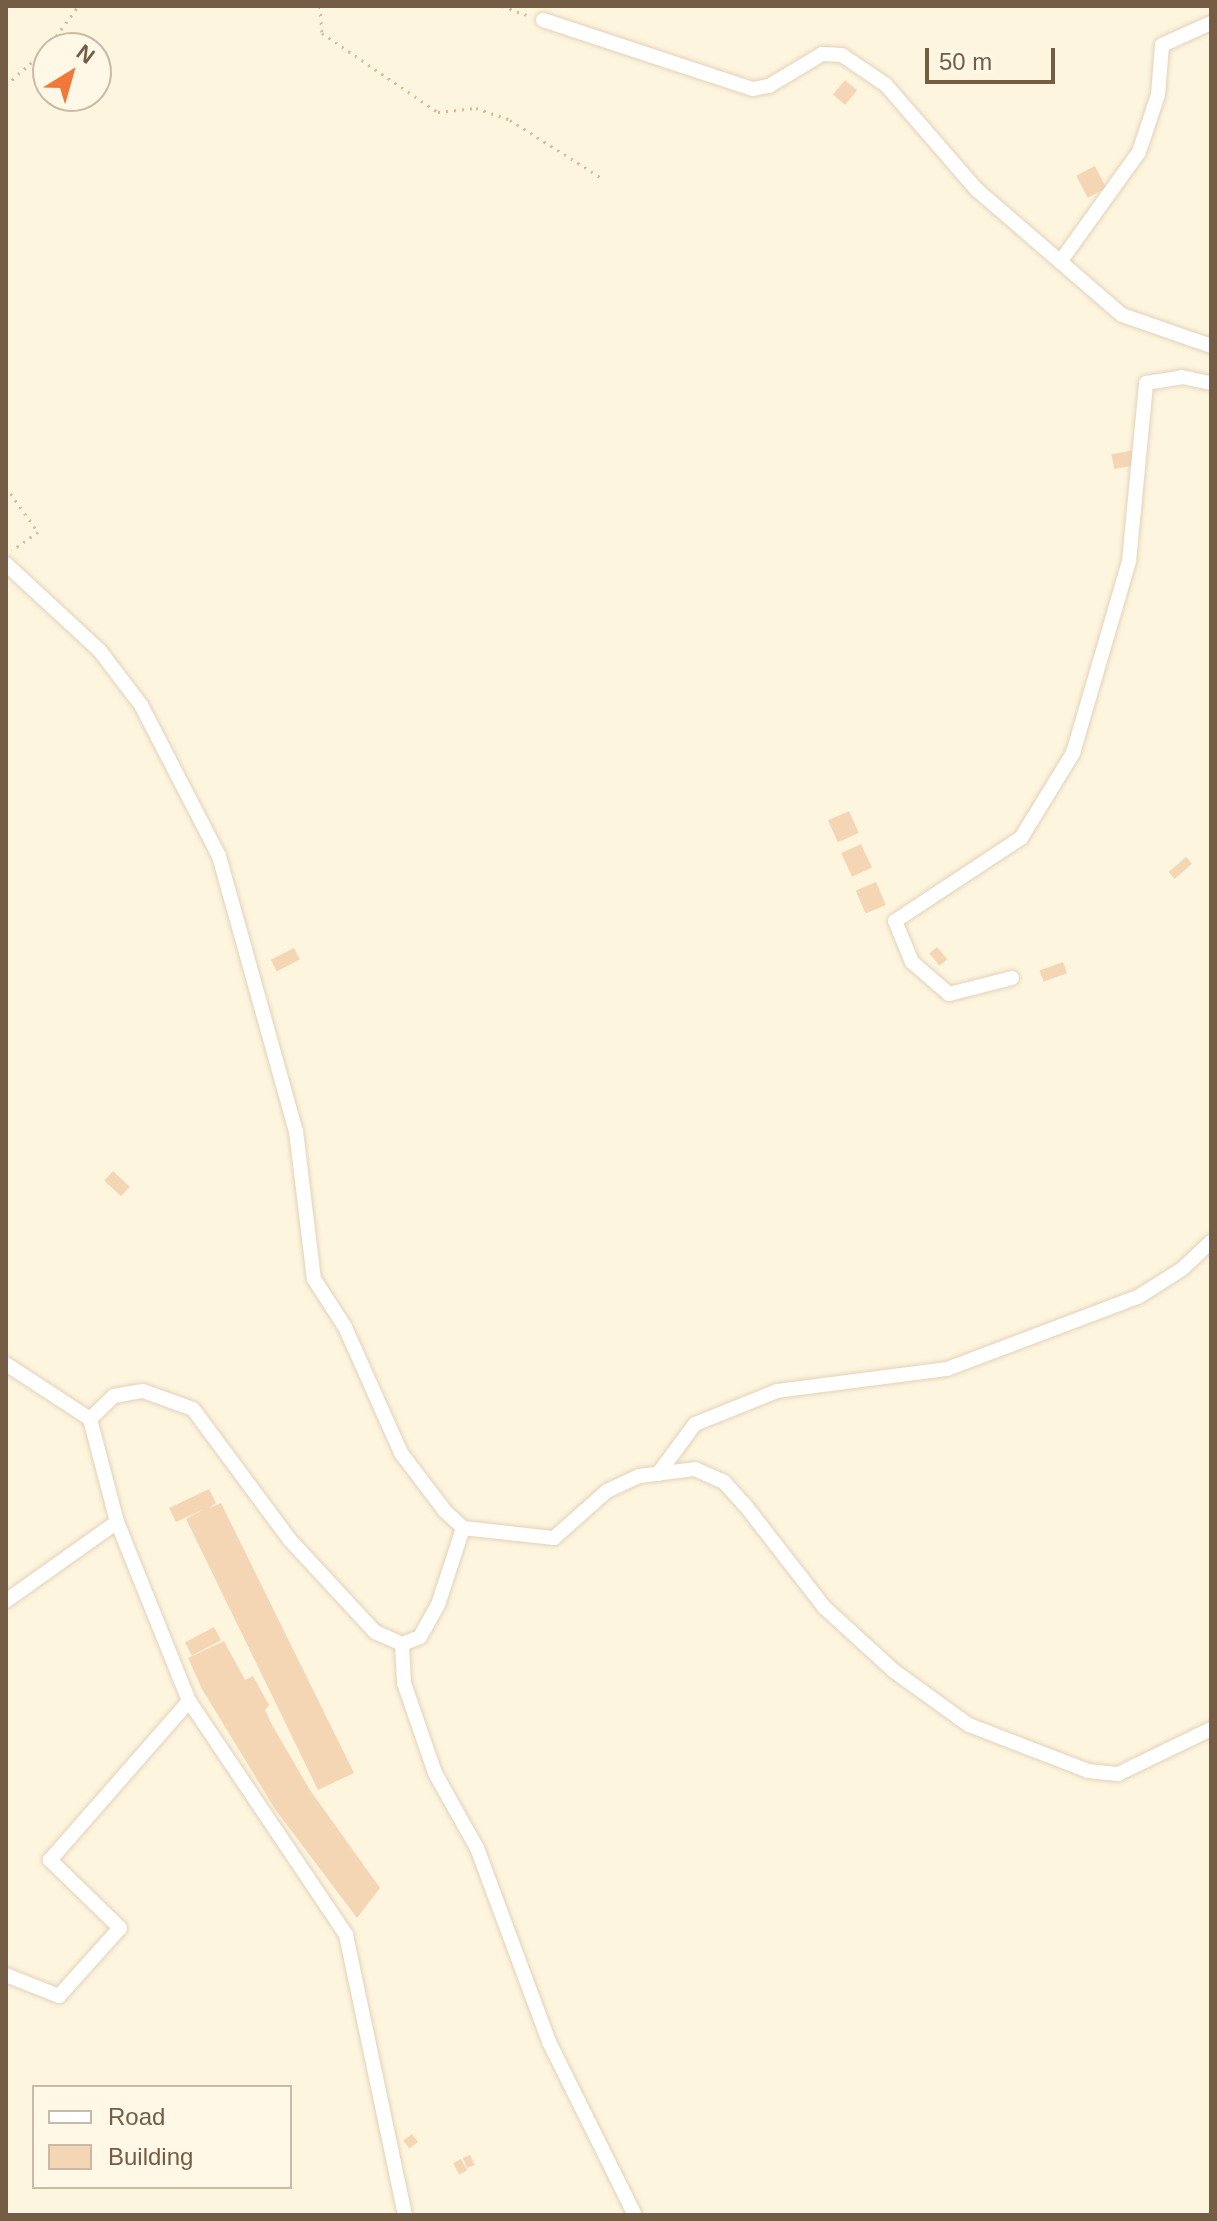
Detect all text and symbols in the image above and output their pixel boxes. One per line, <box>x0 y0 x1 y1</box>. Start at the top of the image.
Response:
north arrow <box>32 32 112 112</box>
scale bar <box>929 32 1059 82</box>
text: N <box>72 39 99 69</box>
text: 50 m <box>939 48 992 75</box>
legend <box>32 2085 292 2189</box>
text: Road <box>108 2103 165 2130</box>
text: Building <box>108 2143 193 2170</box>

